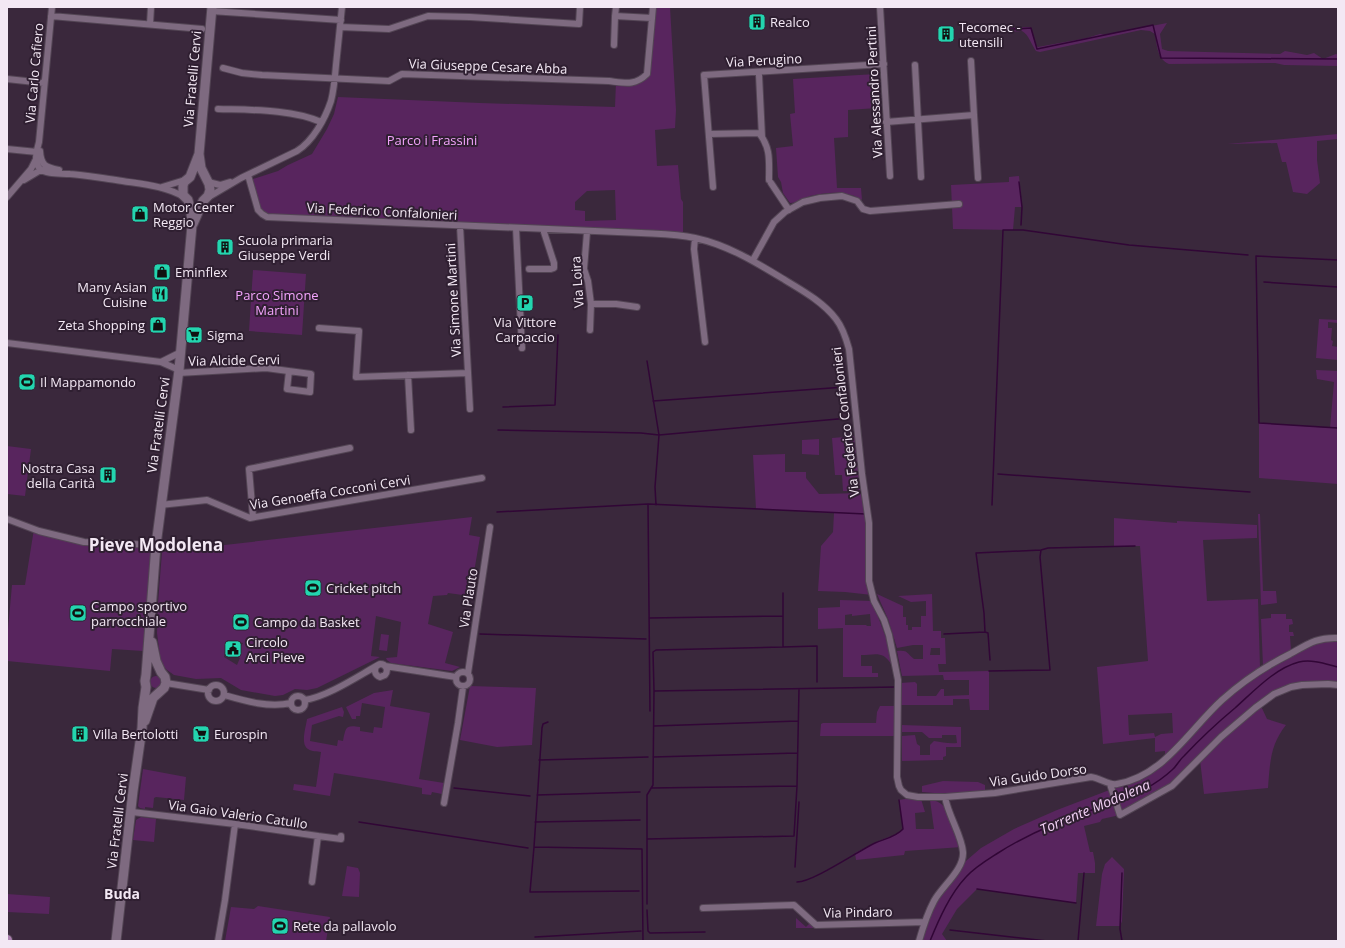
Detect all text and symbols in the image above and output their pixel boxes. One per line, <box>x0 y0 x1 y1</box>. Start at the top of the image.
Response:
building icon: Realco <box>747 12 767 32</box>
place label: Realco <box>770 13 810 31</box>
place label: Tecomec - utensili <box>959 18 1021 51</box>
street label: Via Carlo Cafiero <box>21 22 47 124</box>
building icon: Tecomec - utensili <box>936 24 956 44</box>
street label: Via Alessandro Pertini <box>862 26 886 158</box>
street label: Via Fratelli Cervi <box>179 30 205 128</box>
street label: Via Perugino <box>725 49 803 71</box>
street label: Via Giuseppe Cesare Abba <box>408 54 568 78</box>
park label: Parco i Frassini <box>387 131 477 149</box>
place label: Motor Center Reggio <box>153 198 235 231</box>
street label: Via Federico Confalonieri <box>306 198 458 224</box>
shop icon: Motor Center Reggio <box>130 204 150 224</box>
place label: Scuola primaria Giuseppe Verdi <box>238 231 333 264</box>
building icon: Scuola primaria Giuseppe Verdi <box>215 237 235 257</box>
street label: Via Simone Martini <box>441 243 465 357</box>
street label: Via Loira <box>566 255 588 309</box>
shop icon: Eminflex <box>152 262 172 282</box>
place label: Eminflex <box>175 263 227 281</box>
place label: Many Asian Cuisine <box>77 278 147 311</box>
restaurant icon: Many Asian Cuisine <box>150 284 170 304</box>
park label: Parco Simone Martini <box>235 286 319 319</box>
parking icon: Via Vittore Carpaccio <box>515 293 535 313</box>
place label: Via Vittore Carpaccio <box>494 313 556 346</box>
shop icon: Zeta Shopping <box>148 315 168 335</box>
place label: Zeta Shopping <box>58 316 145 334</box>
supermarket icon: Sigma <box>184 325 204 345</box>
place label: Sigma <box>207 326 244 344</box>
street label: Via Federico Confalonieri <box>827 346 863 498</box>
street label: Via Alcide Cervi <box>188 350 280 370</box>
sports icon: Il Mappamondo <box>17 372 37 392</box>
place label: Il Mappamondo <box>40 373 136 391</box>
street label: Via Fratelli Cervi <box>142 376 174 474</box>
place label: Nostra Casa della Carità <box>22 459 95 492</box>
building icon: Nostra Casa della Carità <box>98 465 118 485</box>
street label: Via Genoeffa Cocconi Cervi <box>248 470 412 514</box>
district label: Pieve Modolena <box>89 533 223 556</box>
street label: Via Plauto <box>454 567 482 629</box>
sports icon: Cricket pitch <box>303 578 323 598</box>
place label: Cricket pitch <box>326 579 401 597</box>
place label: Campo sportivo parrocchiale <box>91 597 187 630</box>
sports icon: Campo sportivo parrocchiale <box>68 603 88 623</box>
sports icon: Campo da Basket <box>231 612 251 632</box>
place label: Campo da Basket <box>254 613 360 631</box>
place label: Circolo Arci Pieve <box>246 633 305 666</box>
public building icon: Circolo Arci Pieve <box>223 639 243 659</box>
building icon: Villa Bertolotti <box>70 724 90 744</box>
supermarket icon: Eurospin <box>191 724 211 744</box>
place label: Villa Bertolotti <box>93 725 178 743</box>
place label: Eurospin <box>214 725 268 743</box>
street label: Via Guido Dorso <box>988 759 1088 791</box>
street label: Via Fratelli Cervi <box>102 772 132 870</box>
water label: Torrente Modolena <box>1037 775 1153 838</box>
street label: Via Gaio Valerio Catullo <box>167 795 309 833</box>
district label: Buda <box>104 884 140 903</box>
street label: Via Pindaro <box>823 902 893 922</box>
sports icon: Rete da pallavolo <box>270 916 290 936</box>
place label: Rete da pallavolo <box>293 917 397 935</box>

